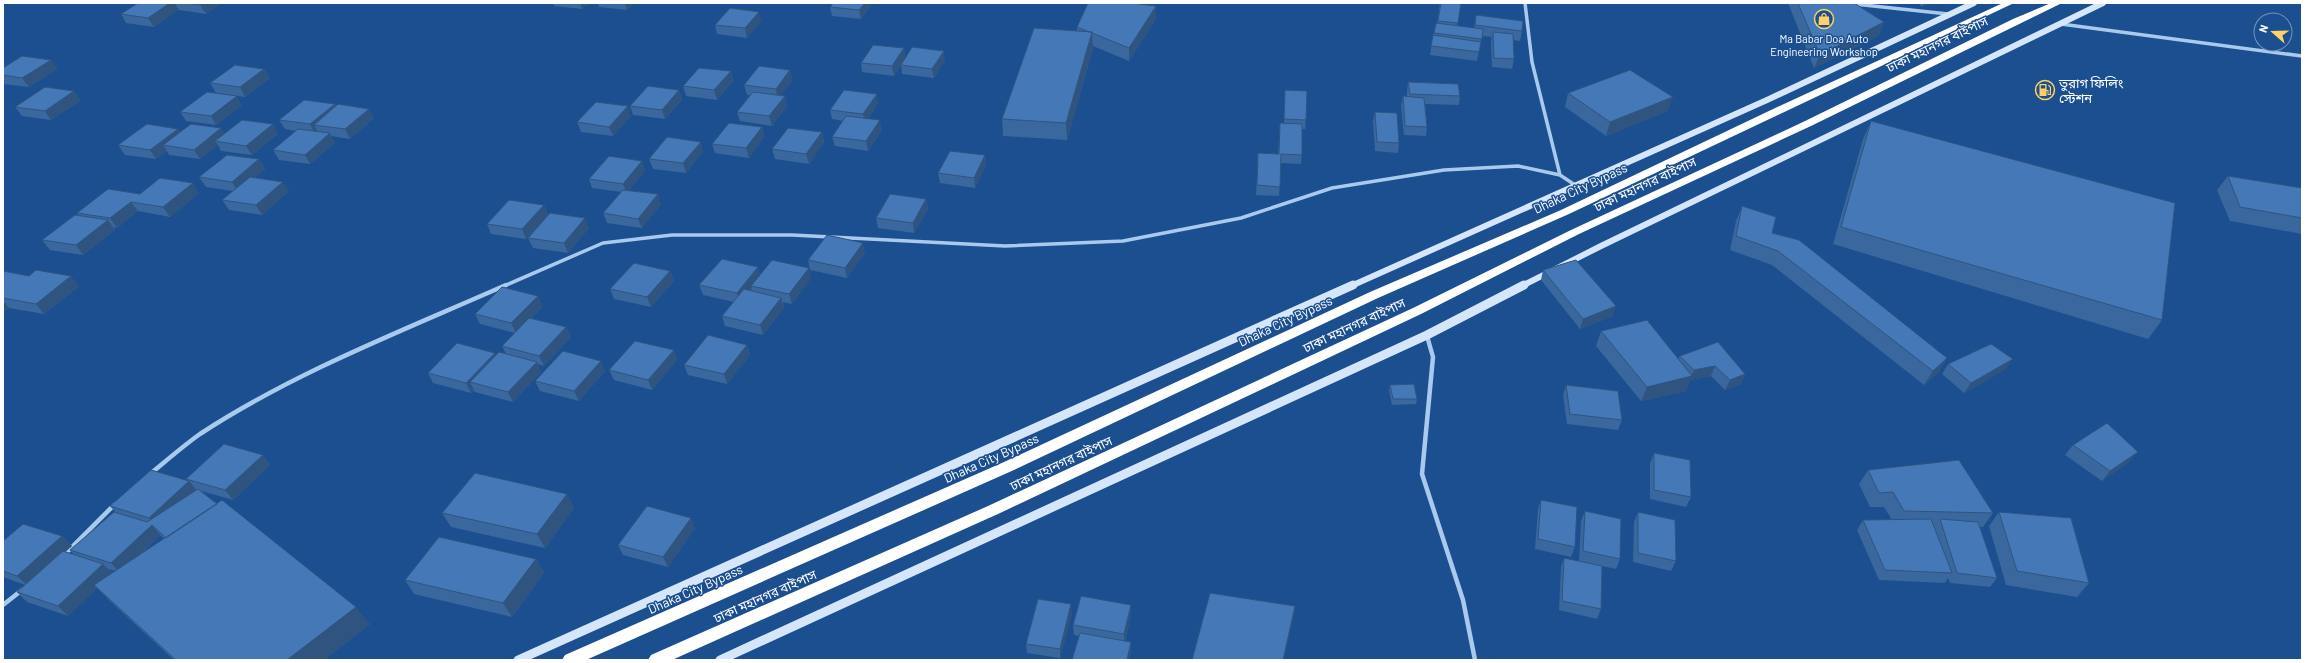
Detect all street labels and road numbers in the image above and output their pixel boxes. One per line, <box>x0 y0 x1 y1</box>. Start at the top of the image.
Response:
street label: ঢাকা মহানগর বাইপাস <box>1883 12 1991 76</box>
street label: ঢাকা মহানগর বাইপাস <box>1590 153 1700 215</box>
street label: Dhaka City Bypass <box>1530 159 1630 217</box>
street label: Dhaka City Bypass <box>1235 292 1335 350</box>
street label: ঢাকা মহানগর বাইপাস <box>1299 294 1409 356</box>
street label: Dhaka City Bypass <box>941 430 1041 486</box>
street label: ঢাকা মহানগর বাইপাস <box>1006 432 1116 494</box>
street label: Dhaka City Bypass <box>645 561 745 617</box>
street label: ঢাকা মহানগর বাইপাস <box>710 566 820 626</box>

